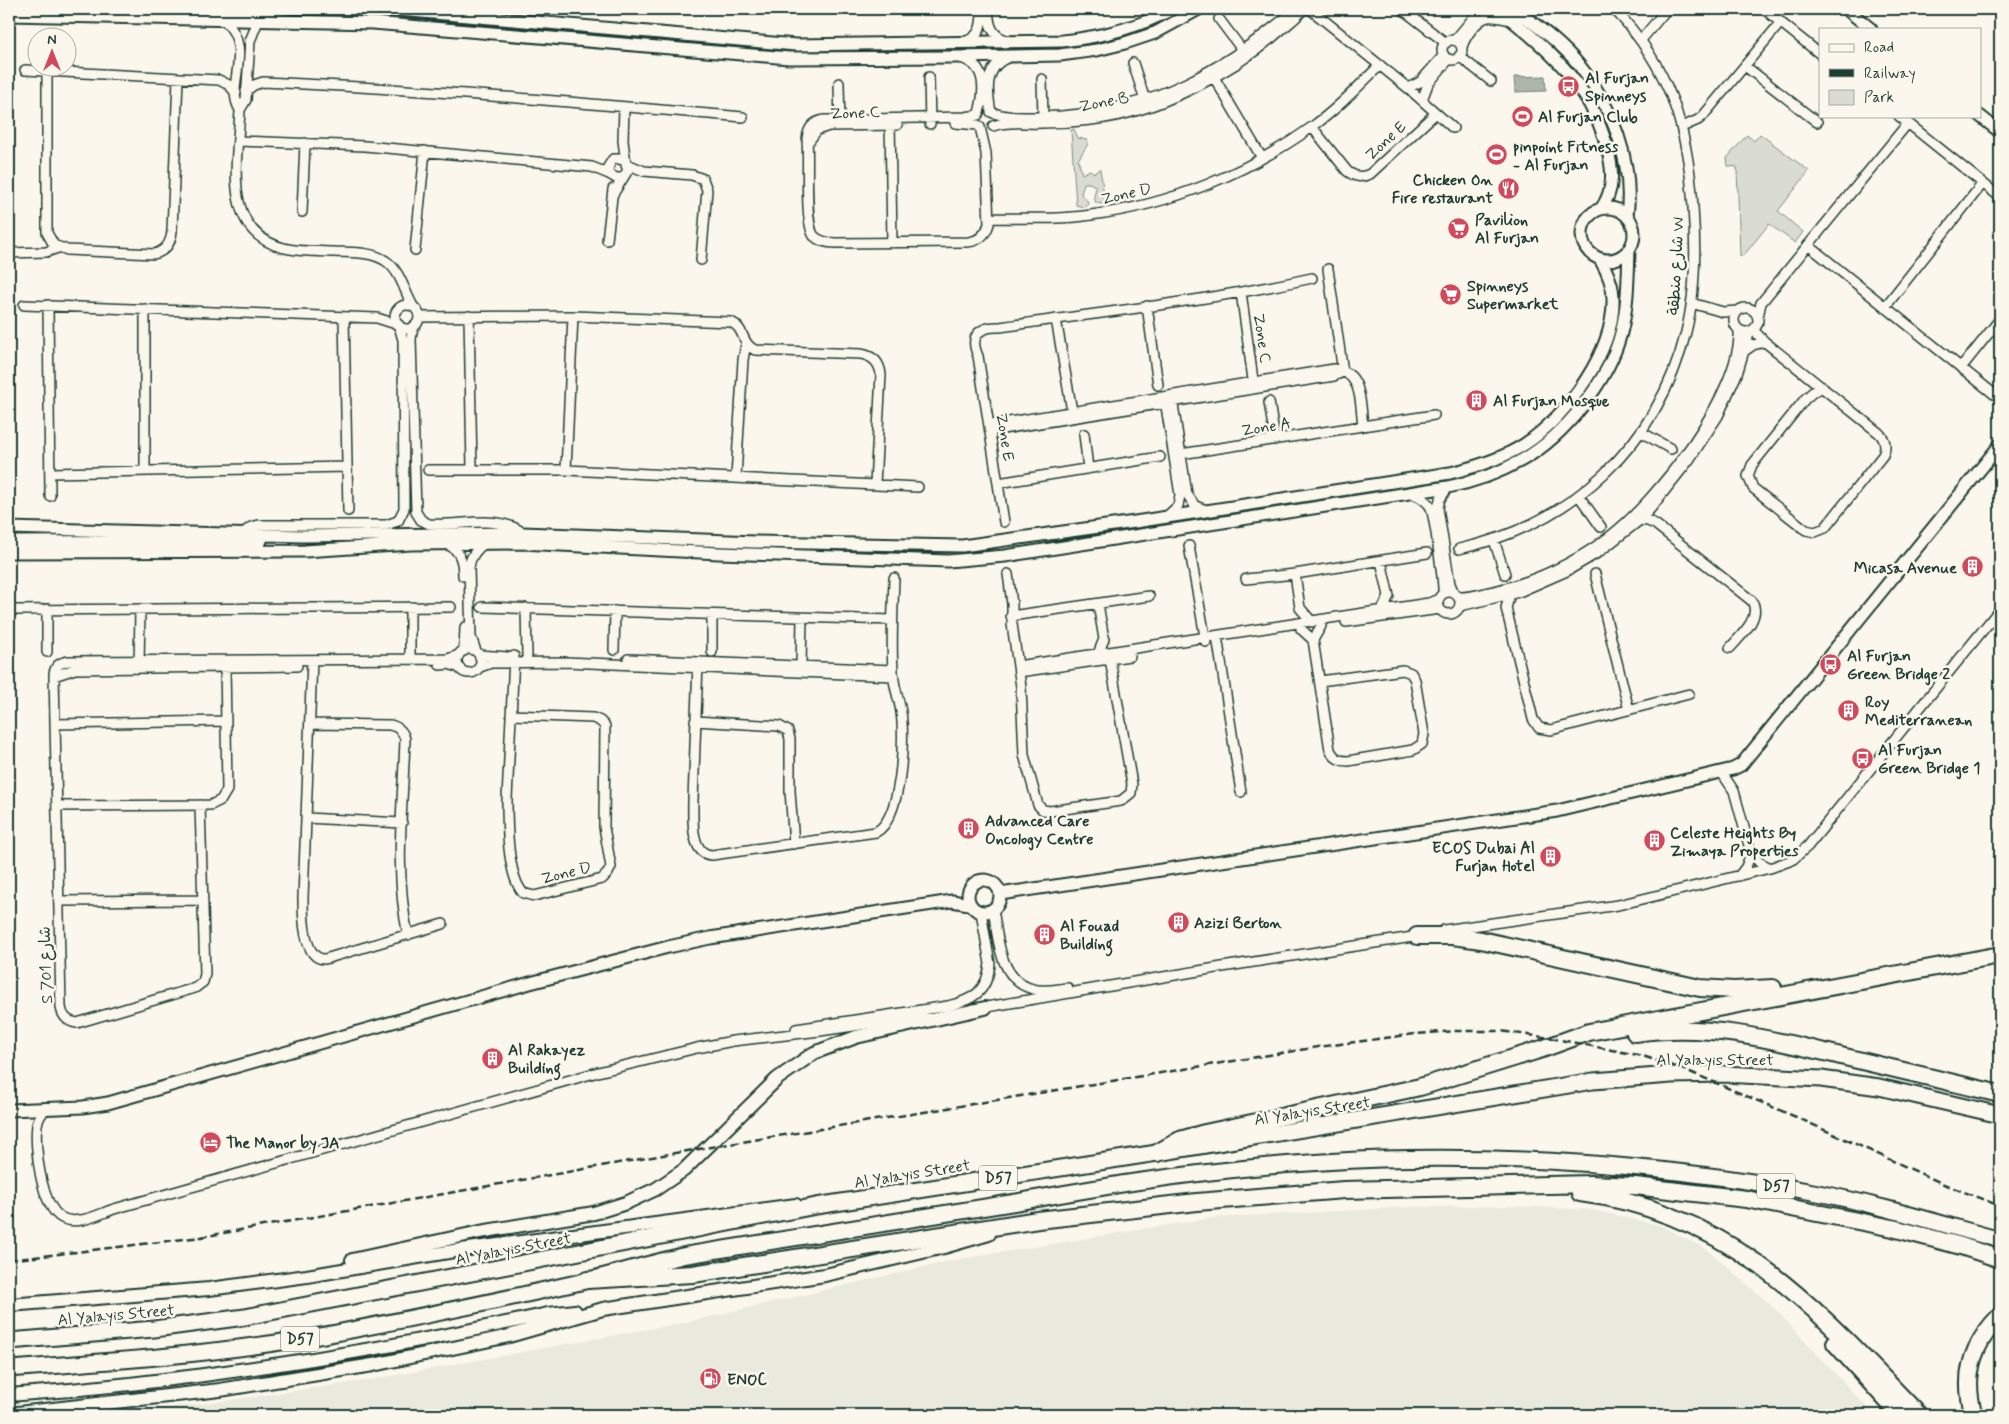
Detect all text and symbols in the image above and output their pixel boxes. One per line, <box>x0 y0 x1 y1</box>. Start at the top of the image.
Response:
north arrow <box>28 28 78 78</box>
legend <box>1819 28 1982 118</box>
text: N <box>47 31 57 49</box>
text: Road <box>1864 38 1894 58</box>
text: Railway <box>1864 64 1916 84</box>
place label: Al Furjan Spinneys <box>1585 68 1649 107</box>
bus stop icon: Al Furjan Spinneys <box>1557 74 1581 98</box>
street label: Zone B <box>1078 87 1131 118</box>
text: Park <box>1864 88 1894 108</box>
street label: Zone C <box>830 102 880 125</box>
sports icon: Al Furjan Club <box>1510 104 1534 128</box>
place label: Al Furjan Club <box>1538 107 1638 128</box>
street label: Zone E <box>1361 117 1411 165</box>
place label: pinpoint Fitness - Al Furjan <box>1513 137 1619 176</box>
sports icon: pinpoint Fitness - Al Furjan <box>1485 143 1509 167</box>
place label: Chicken On Fire restaurant <box>1392 170 1493 209</box>
restaurant icon: Chicken On Fire restaurant <box>1497 176 1521 200</box>
street label: Zone D <box>1099 178 1154 210</box>
place label: Pavilion Al Furjan <box>1475 210 1539 249</box>
supermarket icon: Pavilion Al Furjan <box>1447 216 1471 240</box>
street label: شارع منطقة W <box>1663 216 1690 316</box>
place label: Spinneys Supermarket <box>1467 276 1559 315</box>
supermarket icon: Spinneys Supermarket <box>1439 282 1463 306</box>
street label: Zone C <box>1248 312 1275 364</box>
building icon: Al Furjan Mosque <box>1465 388 1489 412</box>
place label: Al Furjan Mosque <box>1493 391 1610 412</box>
street label: Zone E <box>990 412 1019 463</box>
street label: Zone A <box>1240 413 1292 442</box>
building icon: Micasa Avenue <box>1961 555 1985 579</box>
place label: Micasa Avenue <box>1854 558 1957 579</box>
place label: Al Furjan Green Bridge 2 <box>1847 646 1950 686</box>
bus stop icon: Al Furjan Green Bridge 2 <box>1819 652 1843 676</box>
place label: Roy Mediterranean <box>1865 692 1972 731</box>
building icon: Roy Mediterranean <box>1837 698 1861 722</box>
place label: Al Furjan Green Bridge 1 <box>1878 740 1980 780</box>
bus stop icon: Al Furjan Green Bridge 1 <box>1850 746 1874 770</box>
place label: Advanced Care Oncology Centre <box>985 811 1093 851</box>
building icon: Advanced Care Oncology Centre <box>957 817 981 841</box>
place label: Celeste Heights By Zimaya Properties <box>1670 823 1800 862</box>
building icon: Celeste Heights By Zimaya Properties <box>1642 829 1666 853</box>
place label: ECOS Dubai Al Furjan Hotel <box>1432 838 1535 877</box>
building icon: ECOS Dubai Al Furjan Hotel <box>1539 844 1563 868</box>
street label: Zone D <box>539 857 594 890</box>
building icon: Azizi Berton <box>1166 910 1190 934</box>
place label: Azizi Berton <box>1194 913 1283 934</box>
place label: Al Fouad Building <box>1060 916 1119 957</box>
building icon: Al Fouad Building <box>1032 922 1056 946</box>
street label: S 701 شارع <box>35 926 58 1004</box>
place label: Al Rakayez Building <box>508 1040 586 1081</box>
building icon: Al Rakayez Building <box>480 1046 504 1070</box>
street label: Al Yalayis Street <box>1656 1050 1774 1071</box>
street label: Al Yalayis Street <box>1253 1092 1372 1131</box>
hotel icon: The Manor by JA <box>198 1130 222 1154</box>
place label: The Manor by JA <box>226 1133 339 1154</box>
street label: Al Yalayis Street <box>853 1155 972 1194</box>
road number: D57 <box>979 1166 1017 1190</box>
road number: D57 <box>1757 1174 1795 1198</box>
street label: Al Yalayis Street <box>454 1228 573 1271</box>
street label: Al Yalayis Street <box>57 1300 176 1331</box>
road number: D57 <box>281 1326 319 1352</box>
fuel station icon: ENOC <box>699 1367 723 1391</box>
place label: ENOC <box>727 1370 767 1391</box>

